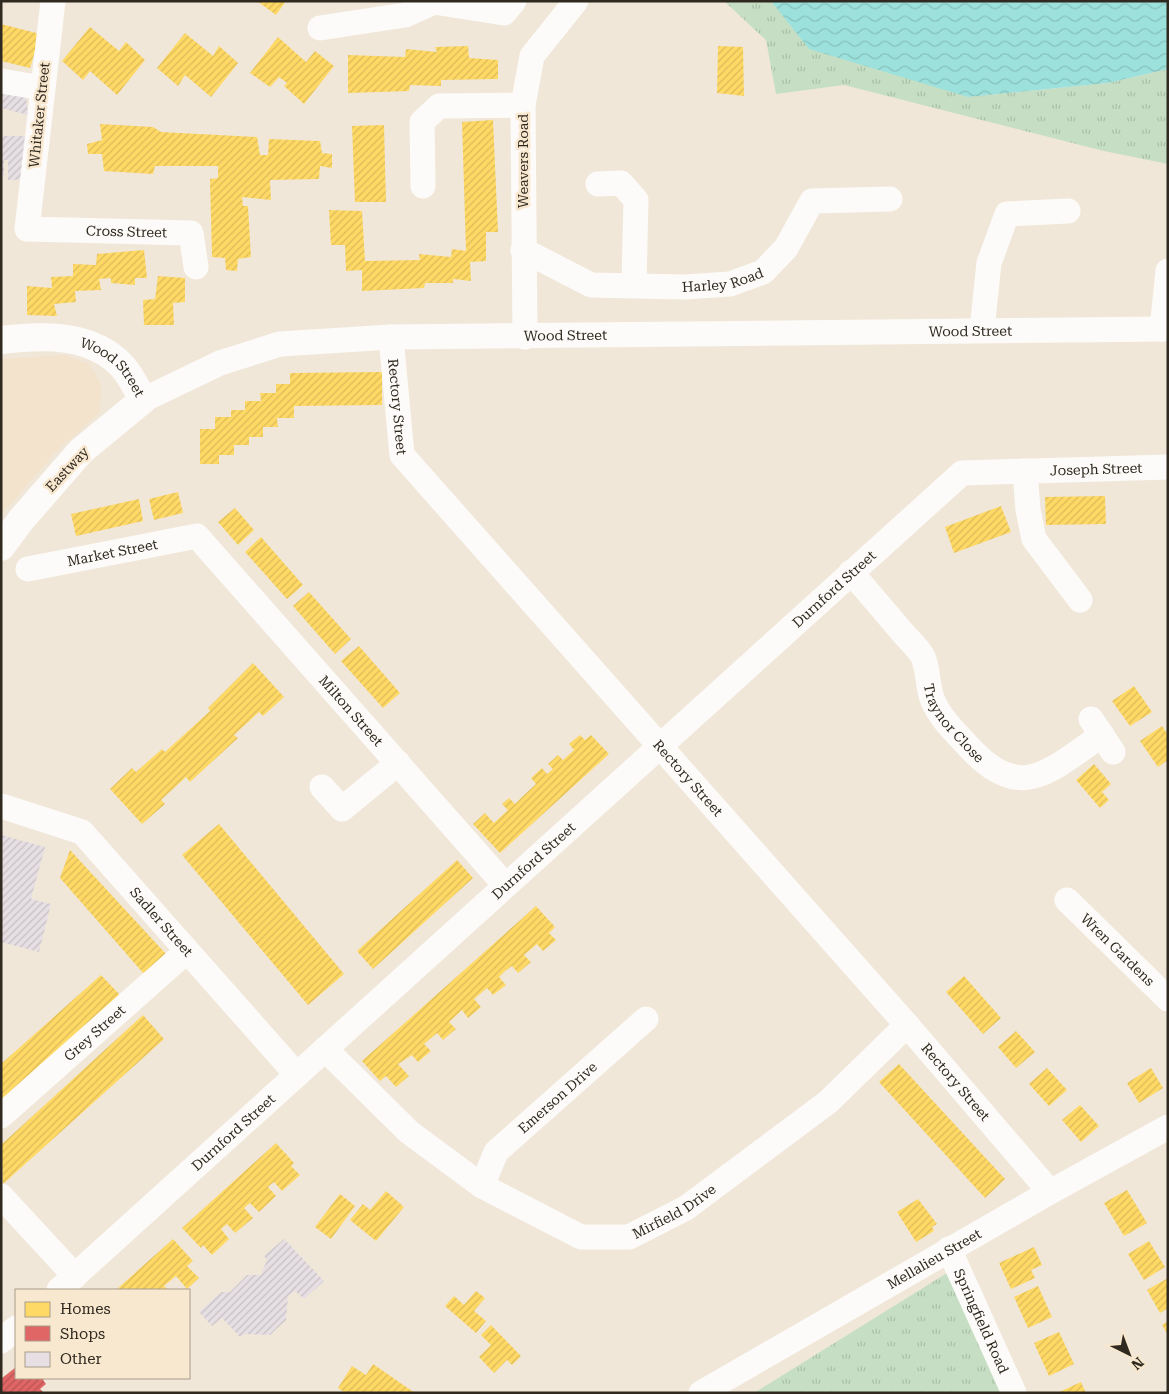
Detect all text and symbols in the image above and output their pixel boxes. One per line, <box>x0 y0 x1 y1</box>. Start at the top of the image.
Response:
street label: Whitaker Street <box>25 61 53 169</box>
street label: Weavers Road <box>515 114 531 208</box>
street label: Cross Street <box>86 222 167 240</box>
street label: Harley Road <box>681 265 766 295</box>
street label: Wood Street <box>929 323 1012 339</box>
street label: Wood Street <box>524 327 607 344</box>
street label: Wood Street <box>78 334 148 400</box>
street label: Rectory Street <box>385 358 410 456</box>
street label: Eastway <box>42 443 92 495</box>
street label: Joseph Street <box>1050 460 1143 478</box>
street label: Market Street <box>66 536 159 569</box>
street label: Durnford Street <box>789 547 879 631</box>
street label: Milton Street <box>316 672 386 749</box>
street label: Traynor Close <box>921 682 987 766</box>
street label: Rectory Street <box>650 736 726 820</box>
street label: Durnford Street <box>489 819 579 902</box>
street label: Sadler Street <box>127 884 196 960</box>
street label: Wren Gardens <box>1078 910 1158 989</box>
street label: Grey Street <box>61 1002 128 1064</box>
street label: Rectory Street <box>918 1040 993 1124</box>
street label: Emerson Drive <box>515 1058 600 1136</box>
street label: Durnford Street <box>188 1091 278 1174</box>
street label: Mirfield Drive <box>630 1181 719 1242</box>
street label: Mellalieu Street <box>884 1225 984 1292</box>
street label: Springfield Road <box>951 1266 1012 1376</box>
legend <box>15 1289 190 1379</box>
text: Homes <box>60 1300 111 1318</box>
text: Shops <box>60 1325 105 1343</box>
north arrow <box>1104 1329 1154 1379</box>
text: Other <box>60 1350 102 1368</box>
text: N <box>1128 1354 1147 1373</box>

